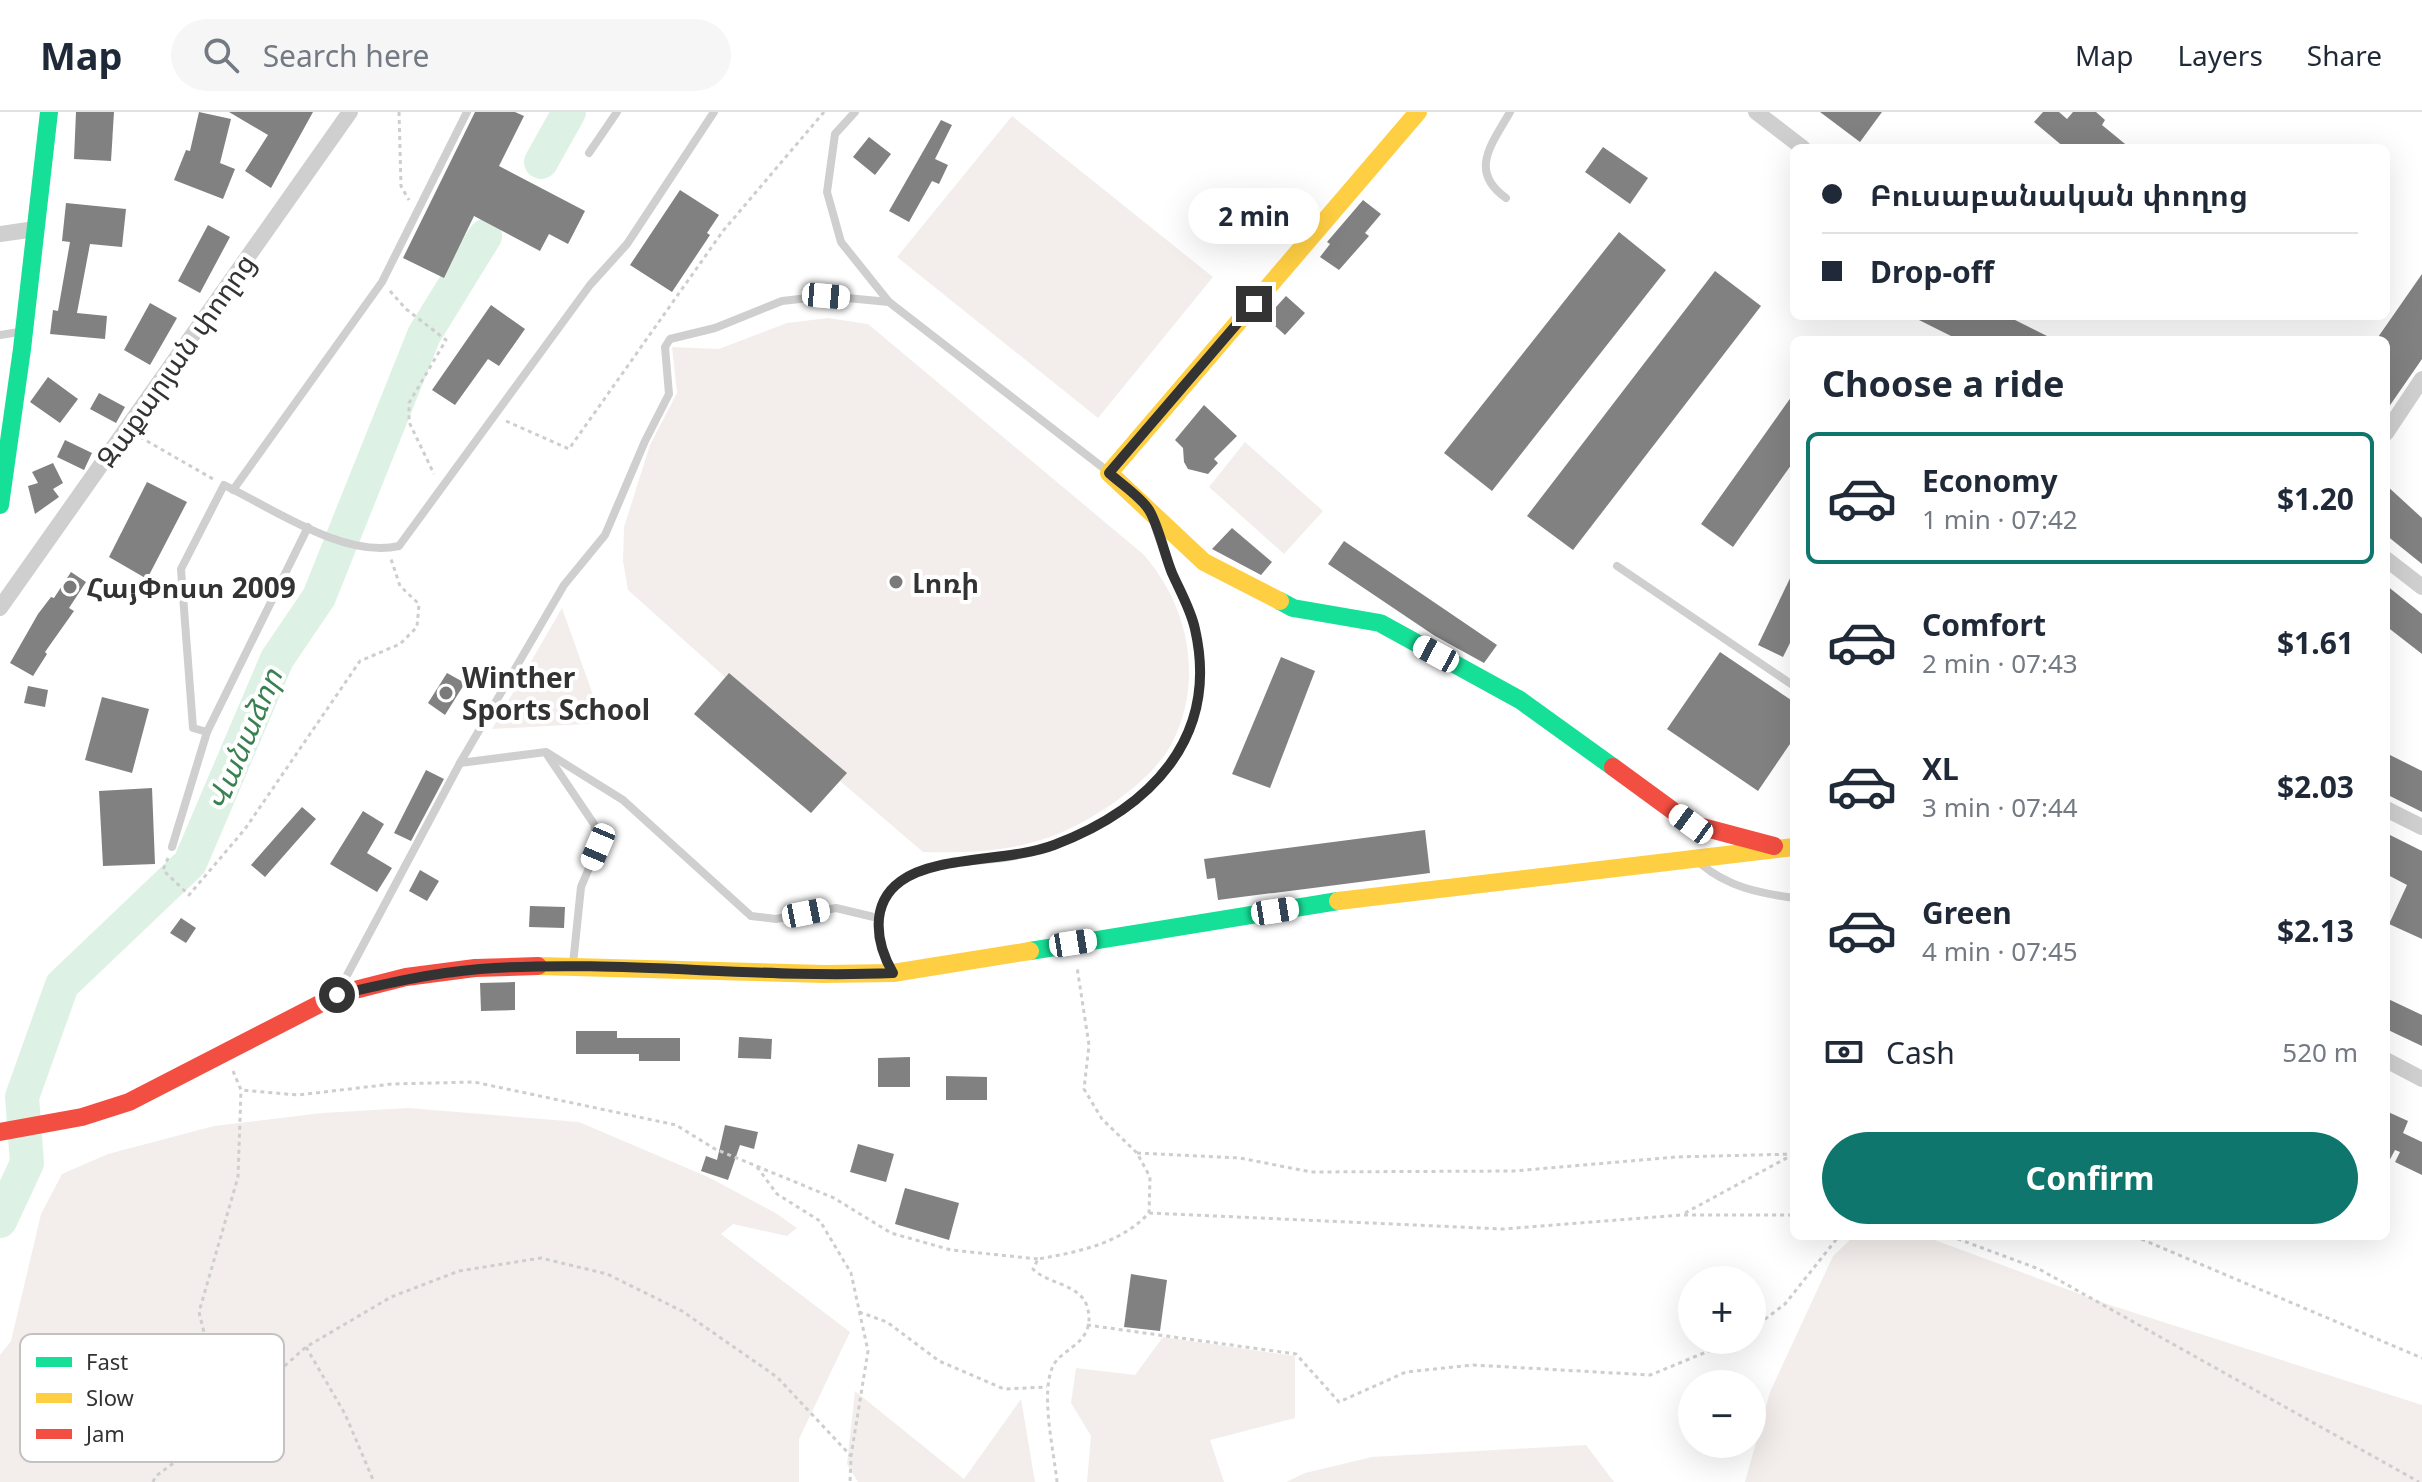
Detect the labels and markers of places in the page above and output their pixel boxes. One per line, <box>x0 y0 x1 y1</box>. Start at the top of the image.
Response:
place label: Լոռի <box>912 563 979 601</box>
place label: ՀայՓոստ 2009 <box>86 568 296 606</box>
marker: Լոռի <box>887 573 905 591</box>
marker: ՀայՓոստ 2009 <box>61 578 79 596</box>
place label: Winther Sports School <box>462 658 650 728</box>
marker: Winther Sports School <box>437 684 455 702</box>

